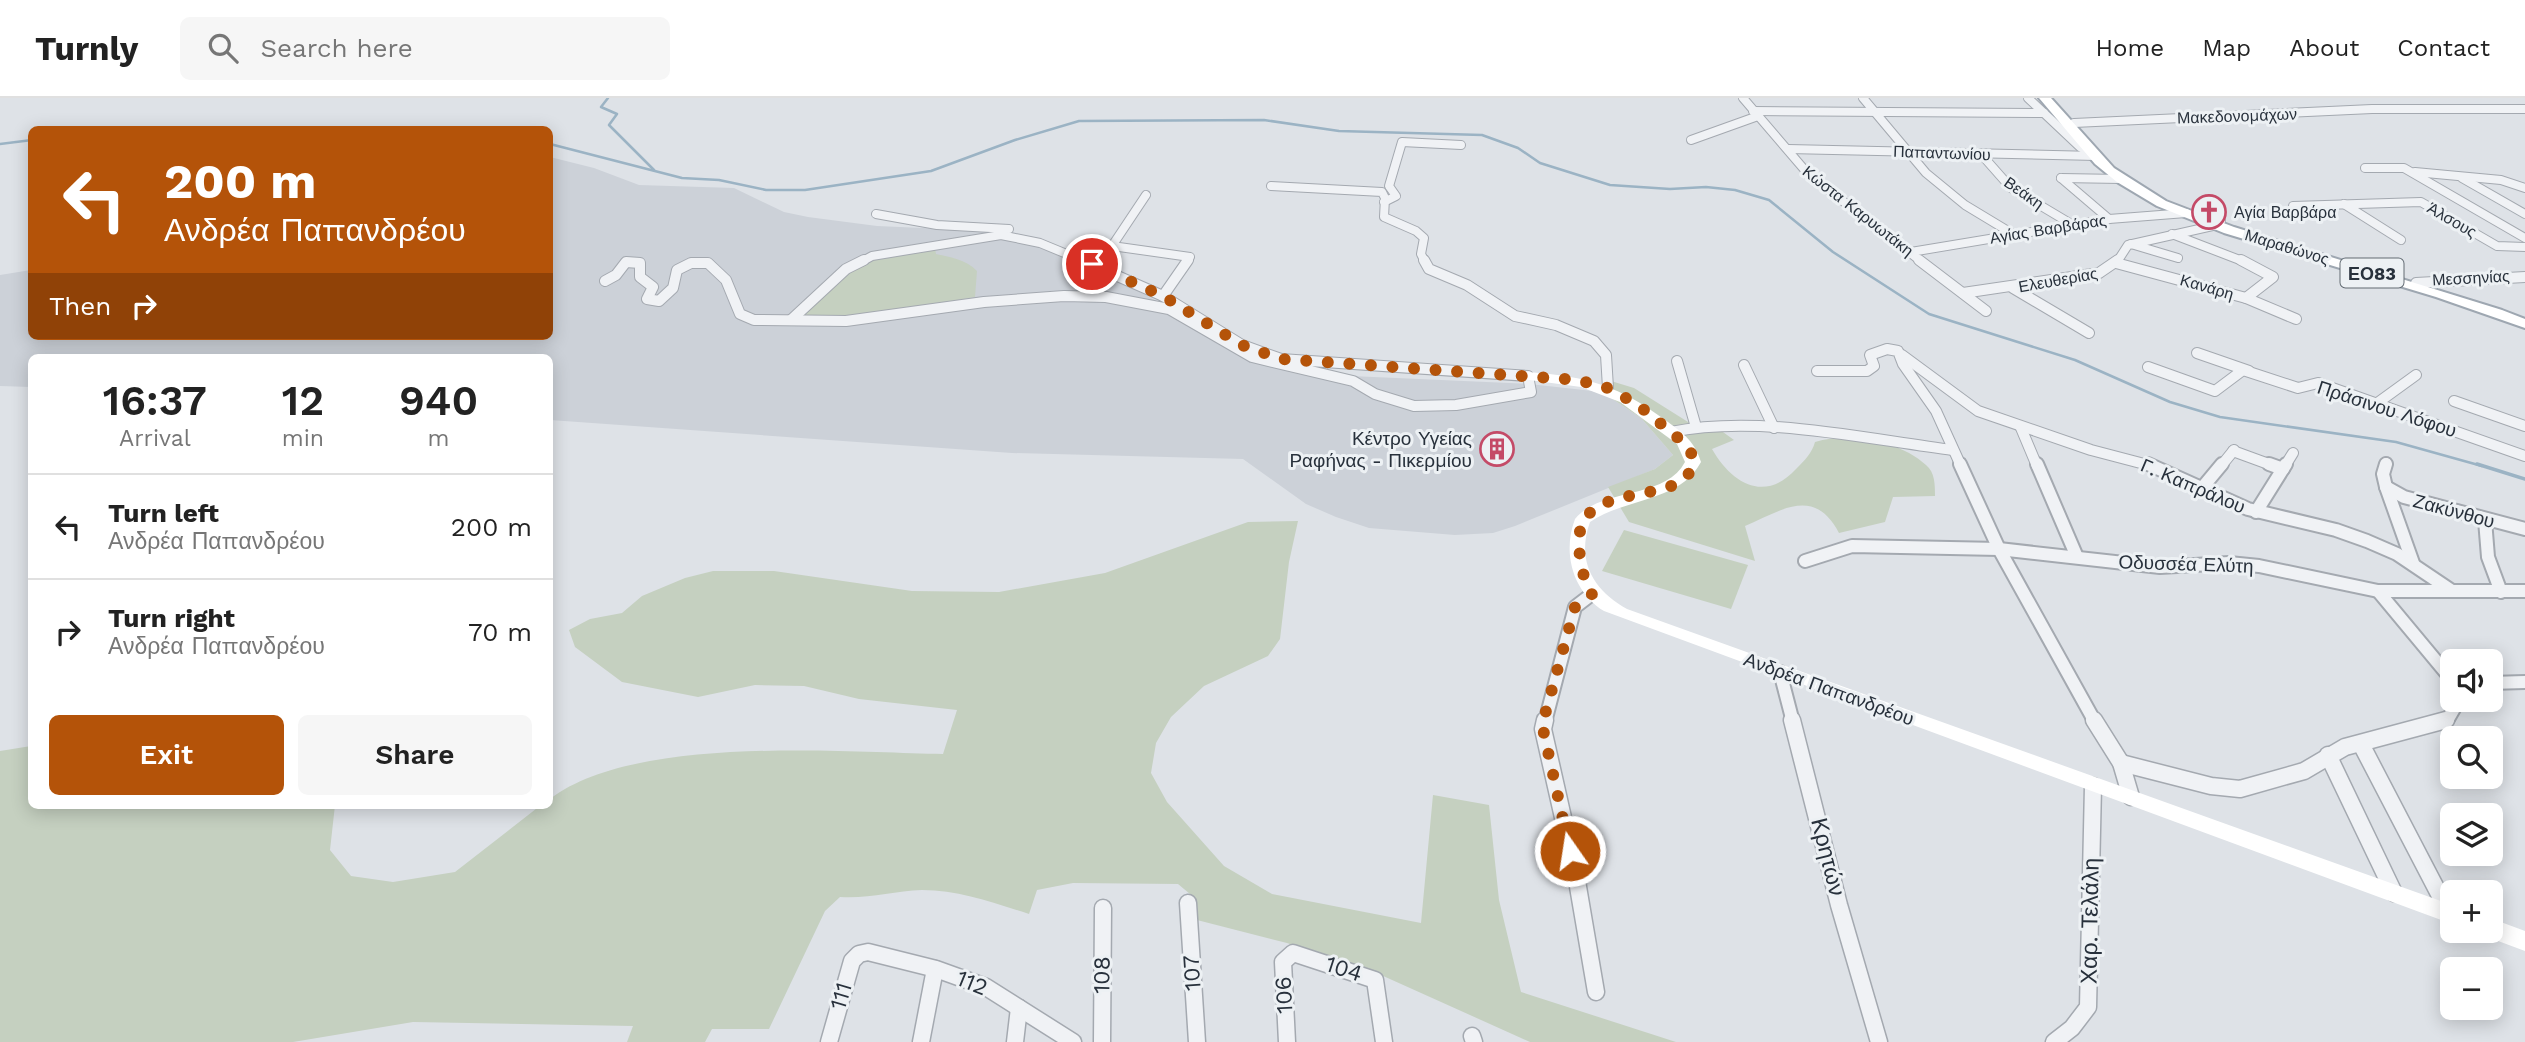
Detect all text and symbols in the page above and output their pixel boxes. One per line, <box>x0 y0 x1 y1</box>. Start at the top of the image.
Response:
search box <box>180 17 670 80</box>
text: Turnly <box>35 29 138 68</box>
icon: search <box>204 29 242 67</box>
text: Search here <box>260 33 413 63</box>
text: Home <box>2096 34 2164 62</box>
text: Map <box>2202 34 2251 62</box>
text: About <box>2289 34 2359 62</box>
text: Contact <box>2397 34 2490 62</box>
street label: Μακεδονομάχων <box>2177 104 2297 128</box>
street label: Παπαντωνίου <box>1893 142 1991 164</box>
text: 200 m <box>164 152 316 210</box>
icon: left <box>49 154 140 245</box>
street label: Κώστα Καρυωτάκη <box>1799 162 1917 260</box>
street label: Βεάκη <box>2001 173 2047 213</box>
church icon: Αγία Βαρβάρα <box>2190 193 2228 231</box>
street label: Άλσους <box>2424 198 2480 242</box>
place label: Αγία Βαρβάρα <box>2234 203 2336 222</box>
street label: Αγίας Βαρβάρας <box>1988 210 2108 248</box>
text: Ανδρέα Παπανδρέου <box>164 211 466 249</box>
street label: Μαραθώνος <box>2243 225 2332 269</box>
pin <box>1062 234 1122 294</box>
icon: arrive <box>1073 245 1111 283</box>
road number: ΕΟ83 <box>2340 258 2404 288</box>
street label: Ελευθερίας <box>2017 264 2099 296</box>
street label: Μεσσηνίας <box>2432 266 2511 290</box>
street label: Κανάρη <box>2178 270 2236 304</box>
icon: right <box>125 287 163 325</box>
text: Then <box>49 291 111 321</box>
text: 16:37 <box>103 376 207 425</box>
text: 12 <box>282 376 324 425</box>
text: 940 <box>399 376 478 425</box>
street label: Πράσινου Λόφου <box>2315 376 2459 442</box>
text: Arrival <box>119 425 191 452</box>
text: min <box>282 425 324 452</box>
text: m <box>428 425 449 452</box>
place label: Κέντρο Υγείας Ραφήνας - Πικερμίου <box>1289 427 1472 472</box>
building icon: Κέντρο Υγείας Ραφήνας - Πικερμίου <box>1478 430 1516 468</box>
street label: Γ. Καπράλου <box>2137 454 2249 518</box>
street label: Ζακύνθου <box>2411 489 2497 533</box>
text: Turn left <box>108 498 219 528</box>
icon: left <box>49 508 87 546</box>
text: 200 m <box>451 512 532 542</box>
text: Ανδρέα Παπανδρέου <box>108 528 325 555</box>
street label: Οδυσσέα Ελύτη <box>2118 550 2254 578</box>
text: Turn right <box>108 603 235 633</box>
icon: right <box>49 613 87 651</box>
text: 70 m <box>468 617 532 647</box>
text: Ανδρέα Παπανδρέου <box>108 633 325 660</box>
street label: Ανδρέα Παπανδρέου <box>1741 648 1917 730</box>
map controls <box>2440 649 2503 1020</box>
button: sound <box>2440 649 2503 712</box>
button: Exit <box>49 715 284 795</box>
button: Share <box>298 715 532 795</box>
button: search <box>2440 726 2503 789</box>
button: layers <box>2440 803 2503 866</box>
position arrow <box>1533 814 1607 888</box>
street label: Κρητών <box>1805 815 1851 899</box>
street label: Χαρ. Τελάλη <box>2075 858 2105 984</box>
button: + <box>2440 880 2503 943</box>
street label: 104 <box>1322 950 1366 988</box>
street label: 107 <box>1177 954 1207 992</box>
street label: 108 <box>1088 956 1116 994</box>
button: − <box>2440 957 2503 1020</box>
street label: 112 <box>952 965 992 1001</box>
street label: 106 <box>1270 976 1298 1014</box>
street label: 111 <box>824 979 858 1013</box>

